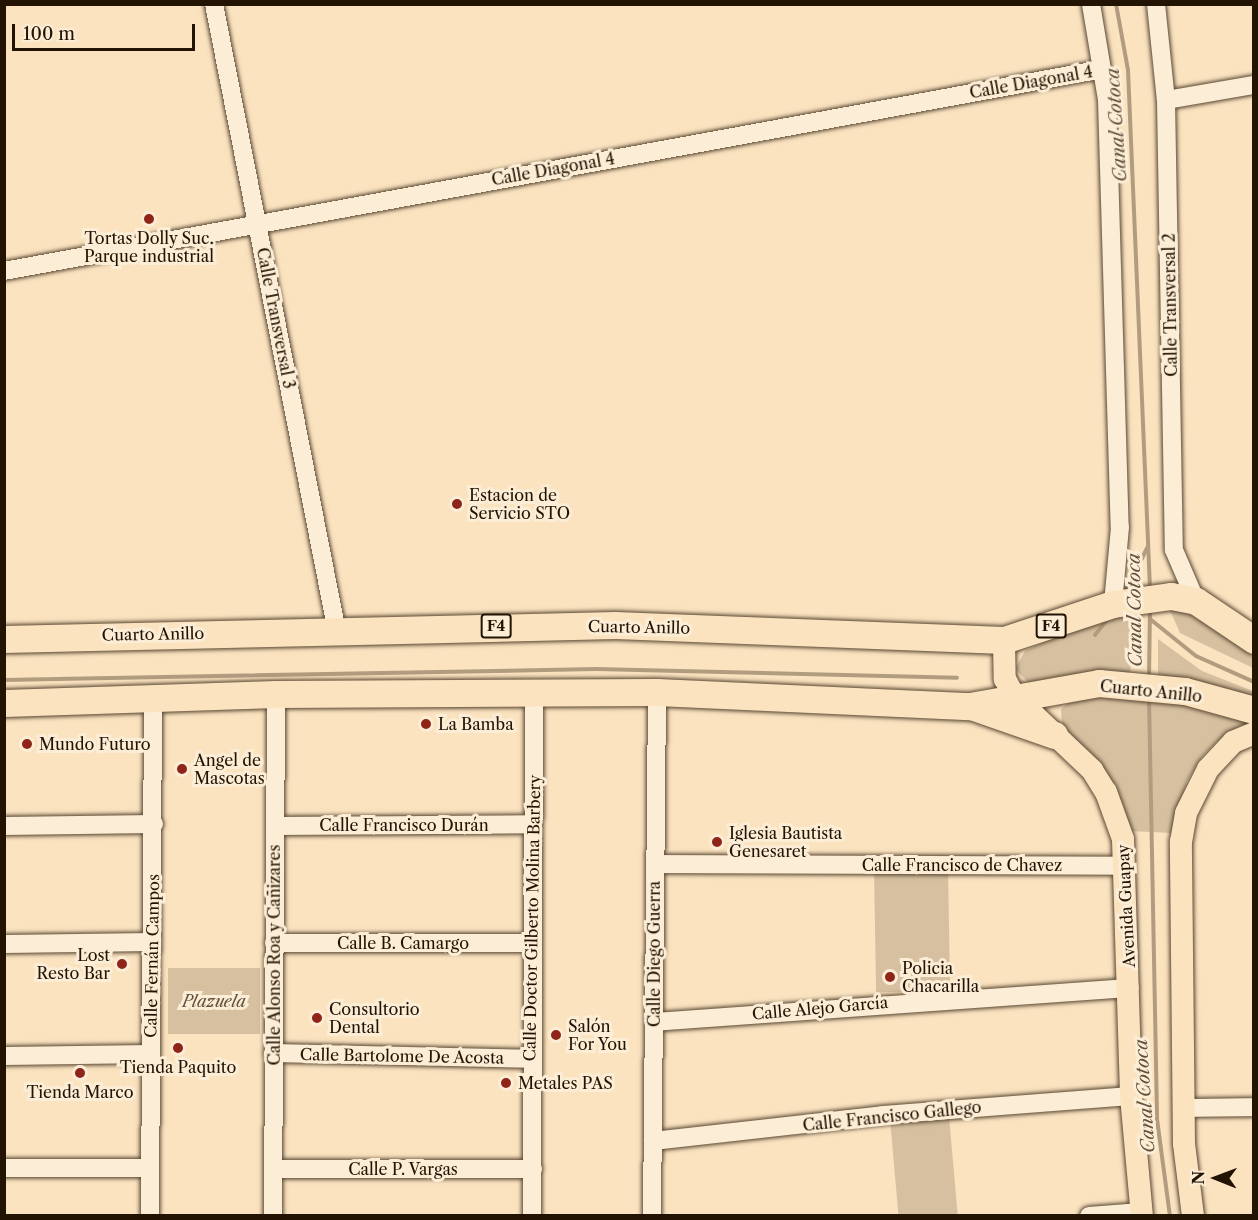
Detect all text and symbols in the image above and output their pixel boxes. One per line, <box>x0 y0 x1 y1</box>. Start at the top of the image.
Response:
scale bar <box>15 12 198 50</box>
text: 100 m <box>23 23 75 45</box>
street label: Calle Diagonal 4 <box>968 62 1094 102</box>
water label: Canal Cotoca <box>1102 67 1132 183</box>
street label: Calle Diagonal 4 <box>490 149 616 189</box>
marker: Tortas Dolly Suc. Parque industrial <box>142 212 156 226</box>
place label: Tortas Dolly Suc. Parque industrial <box>84 228 214 266</box>
street label: Calle Transversal 2 <box>1159 233 1181 377</box>
street label: Calle Transversal 3 <box>253 246 299 390</box>
place label: Estacion de Servicio STO <box>469 485 570 523</box>
marker: Estacion de Servicio STO <box>450 497 464 511</box>
water label: Canal Cotoca <box>1123 553 1147 667</box>
road number: F4 <box>480 614 512 638</box>
road number: F4 <box>1034 614 1068 638</box>
street label: Cuarto Anillo <box>587 617 691 637</box>
street label: Cuarto Anillo <box>101 624 205 644</box>
street label: Cuarto Anillo <box>1099 676 1203 706</box>
place label: La Bamba <box>438 714 514 734</box>
marker: La Bamba <box>419 717 433 731</box>
place label: Mundo Futuro <box>39 734 151 754</box>
marker: Mundo Futuro <box>20 737 34 751</box>
place label: Angel de Mascotas <box>194 750 265 788</box>
marker: Angel de Mascotas <box>175 762 189 776</box>
street label: Calle Doctor Gilberto Molina Barbery <box>520 774 544 1062</box>
street label: Calle Francisco Durán <box>319 815 489 835</box>
place label: Iglesia Bautista Genesaret <box>729 823 842 861</box>
marker: Iglesia Bautista Genesaret <box>710 835 724 849</box>
street label: Calle Alonso Roa y Cañizares <box>264 844 284 1066</box>
street label: Avenida Guapay <box>1113 844 1139 968</box>
street label: Calle Francisco de Chavez <box>862 855 1062 875</box>
street label: Calle Fernán Campos <box>141 874 163 1038</box>
street label: Calle Diego Guerra <box>644 881 664 1027</box>
street label: Calle B. Camargo <box>337 933 469 953</box>
place label: Lost Resto Bar <box>36 945 110 983</box>
marker: Lost Resto Bar <box>115 957 129 971</box>
place label: Policia Chacarilla <box>902 958 979 996</box>
marker: Policia Chacarilla <box>883 970 897 984</box>
park label: Plazuela <box>182 991 246 1011</box>
street label: Calle Alejo García <box>751 992 889 1024</box>
place label: Consultorio Dental <box>329 999 420 1037</box>
marker: Consultorio Dental <box>310 1011 324 1025</box>
place label: Salón For You <box>568 1016 628 1054</box>
marker: Salón For You <box>549 1028 563 1042</box>
water label: Canal Cotoca <box>1130 1038 1160 1154</box>
marker: Tienda Paquito <box>171 1041 185 1055</box>
street label: Calle Bartolome De Acosta <box>299 1045 505 1067</box>
place label: Tienda Paquito <box>120 1057 236 1077</box>
marker: Tienda Marco <box>73 1066 87 1080</box>
place label: Metales PAS <box>518 1073 613 1093</box>
marker: Metales PAS <box>499 1076 513 1090</box>
place label: Tienda Marco <box>26 1082 134 1102</box>
street label: Calle Francisco Gallego <box>802 1097 982 1135</box>
north arrow <box>1186 1148 1246 1208</box>
street label: Calle P. Vargas <box>348 1159 458 1179</box>
text: N <box>1188 1171 1208 1185</box>

